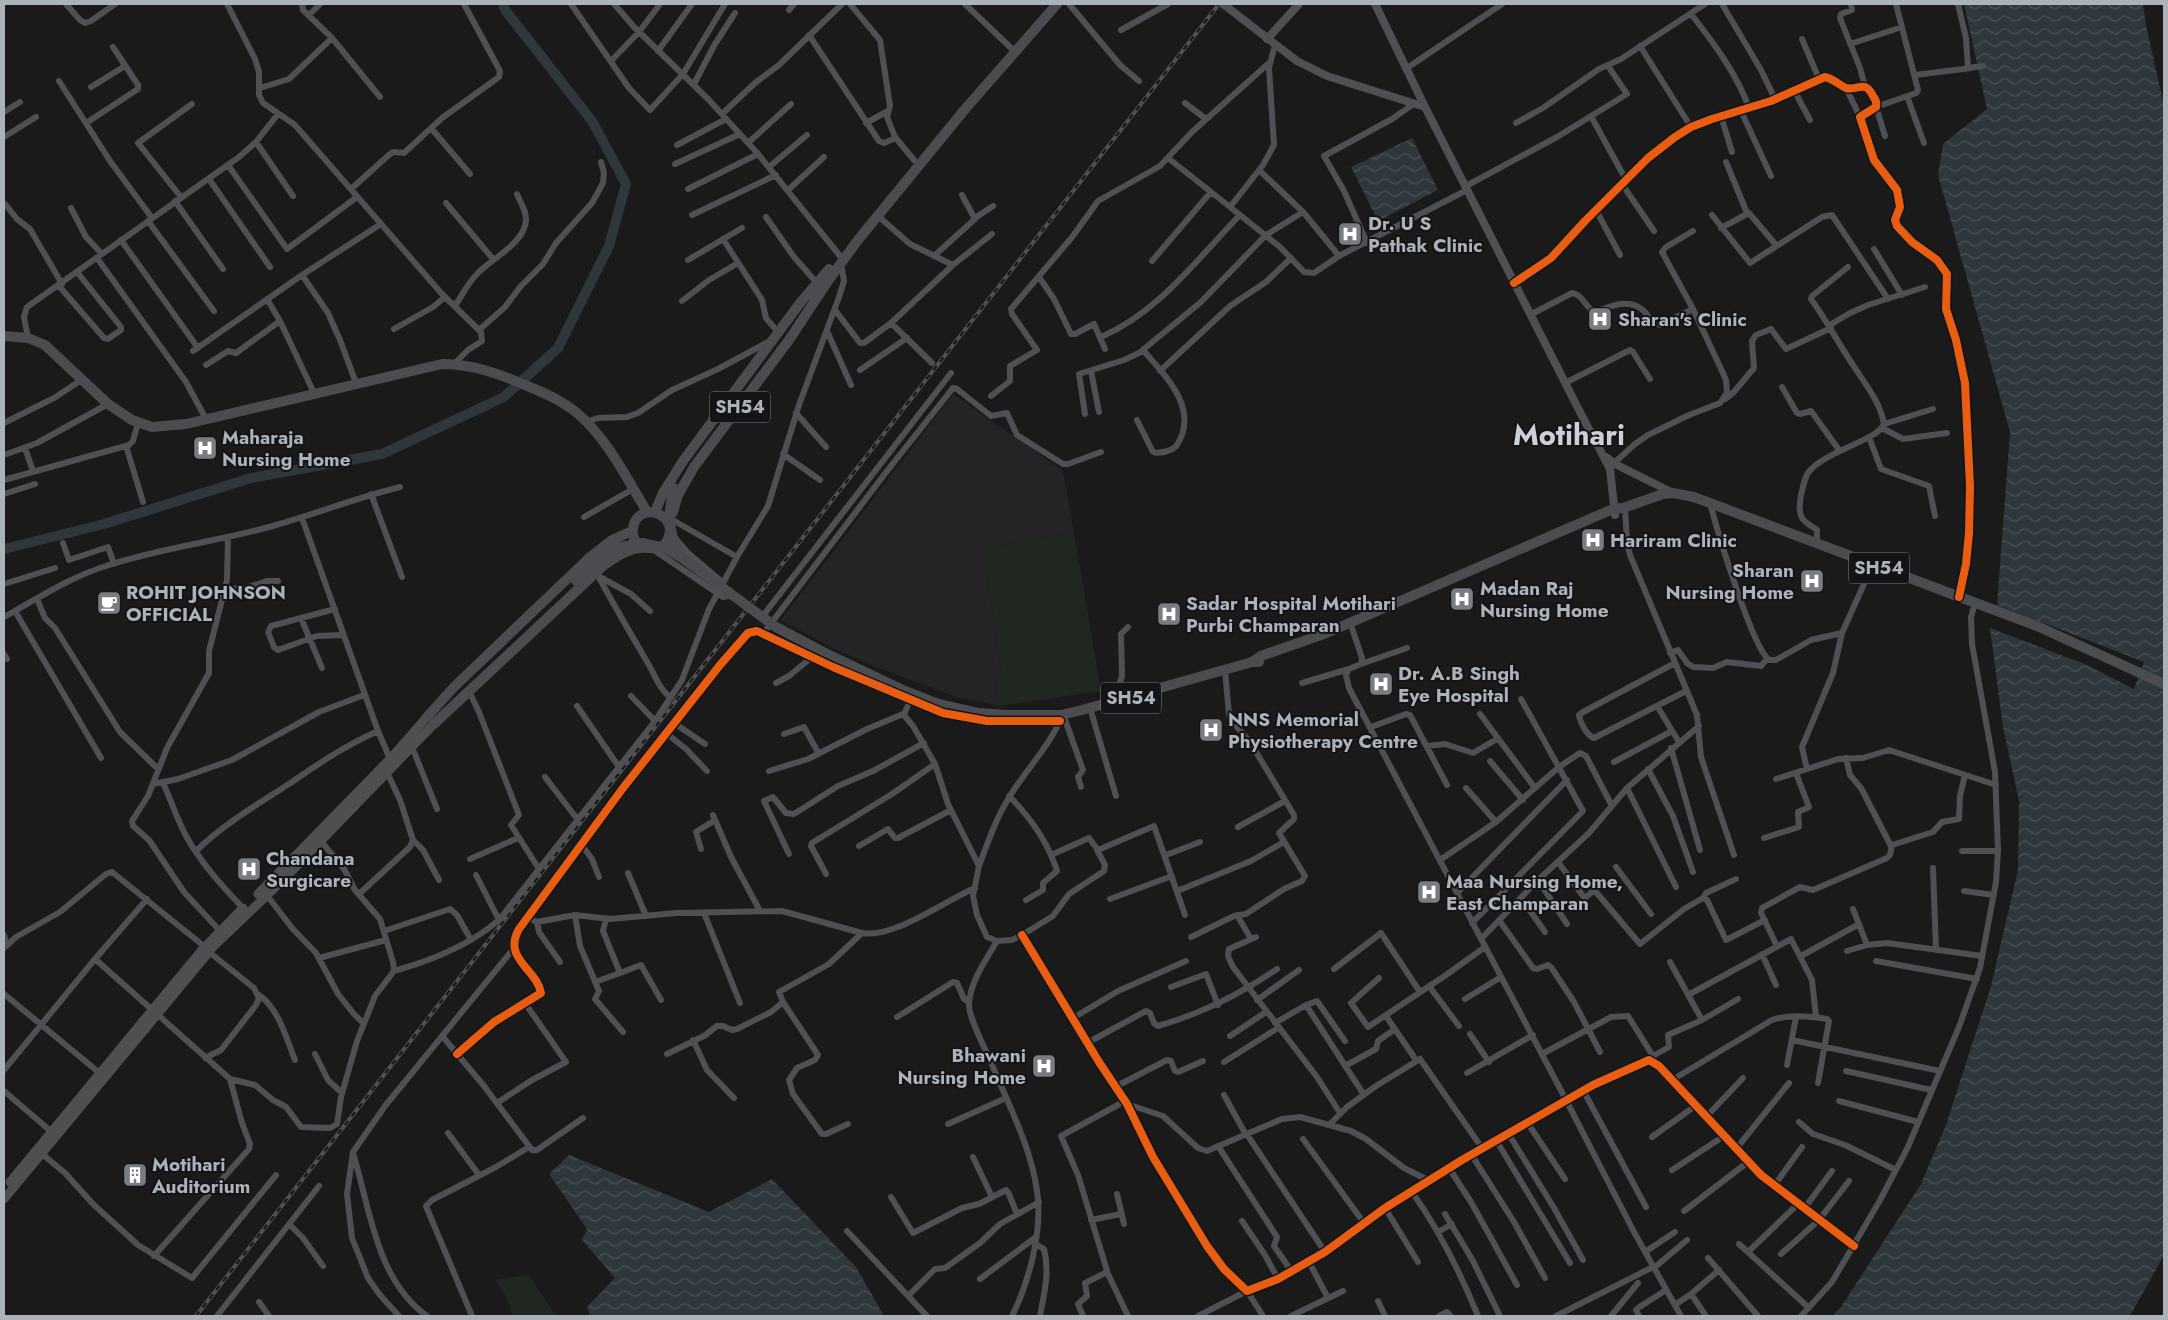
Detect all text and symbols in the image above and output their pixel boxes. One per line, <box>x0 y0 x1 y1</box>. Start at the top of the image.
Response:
place label: Dr. U S Pathak Clinic <box>1368 210 1483 259</box>
hospital icon: Dr. U S Pathak Clinic <box>1337 221 1363 247</box>
hospital icon: Sharan's Clinic <box>1587 306 1613 332</box>
place label: Sharan's Clinic <box>1618 306 1747 333</box>
road number: SH54 <box>710 392 770 422</box>
district label: Motihari <box>1513 414 1625 456</box>
place label: Maharaja Nursing Home <box>222 424 351 473</box>
hospital icon: Maharaja Nursing Home <box>192 435 218 461</box>
hospital icon: Hariram Clinic <box>1580 527 1606 553</box>
place label: Hariram Clinic <box>1610 527 1737 554</box>
road number: SH54 <box>1849 552 1909 584</box>
place label: Sharan Nursing Home <box>1665 557 1794 606</box>
hospital icon: Sharan Nursing Home <box>1799 568 1825 594</box>
place label: Madan Raj Nursing Home <box>1480 575 1609 624</box>
place label: ROHIT JOHNSON OFFICIAL <box>126 579 286 628</box>
hospital icon: Madan Raj Nursing Home <box>1449 586 1475 612</box>
cafe icon: ROHIT JOHNSON OFFICIAL <box>96 590 122 616</box>
place label: Sadar Hospital Motihari Purbi Champaran <box>1186 590 1396 639</box>
hospital icon: Sadar Hospital Motihari Purbi Champaran <box>1156 601 1182 627</box>
place label: Dr. A.B Singh Eye Hospital <box>1398 660 1520 709</box>
hospital icon: Dr. A.B Singh Eye Hospital <box>1368 671 1394 697</box>
road number: SH54 <box>1101 682 1161 714</box>
place label: NNS Memorial Physiotherapy Centre <box>1228 706 1418 755</box>
hospital icon: NNS Memorial Physiotherapy Centre <box>1198 717 1224 743</box>
place label: Chandana Surgicare <box>266 845 354 894</box>
hospital icon: Chandana Surgicare <box>236 856 262 882</box>
place label: Maa Nursing Home, East Champaran <box>1446 868 1623 917</box>
hospital icon: Maa Nursing Home, East Champaran <box>1416 879 1442 905</box>
place label: Bhawani Nursing Home <box>897 1042 1026 1091</box>
hospital icon: Bhawani Nursing Home <box>1031 1053 1057 1079</box>
place label: Motihari Auditorium <box>151 1151 250 1200</box>
building icon: Motihari Auditorium <box>122 1162 148 1188</box>

